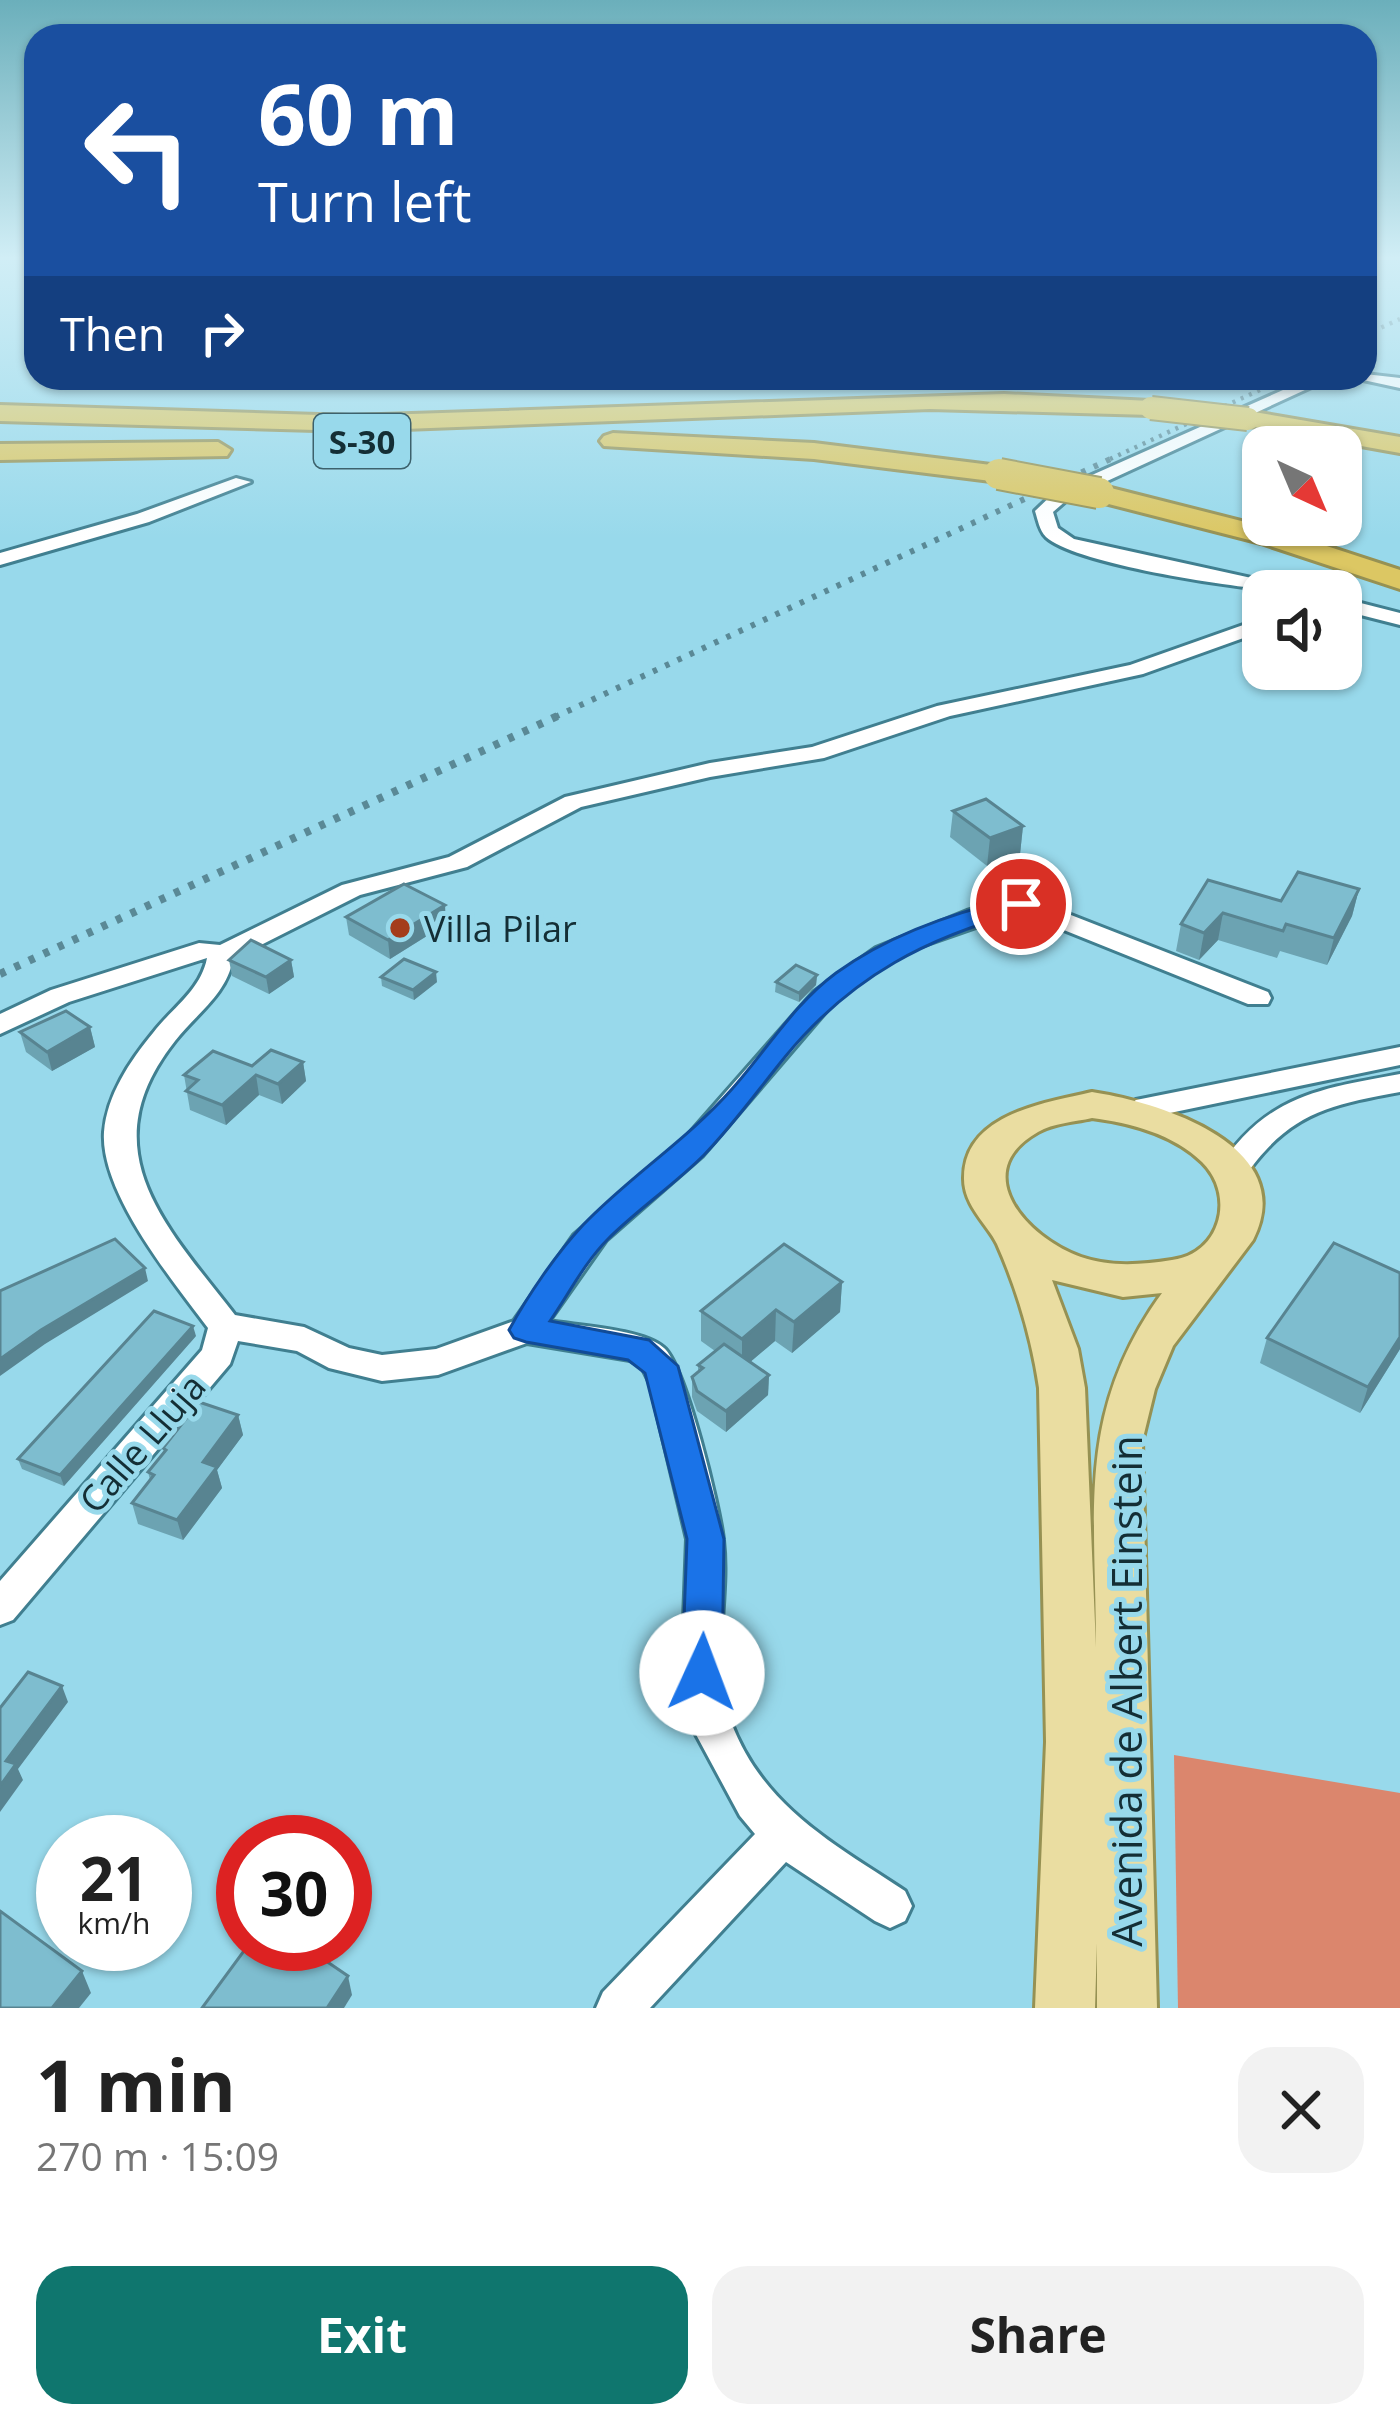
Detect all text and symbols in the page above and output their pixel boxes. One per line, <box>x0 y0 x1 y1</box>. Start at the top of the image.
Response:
text: 60 m <box>258 55 458 170</box>
icon: left <box>60 72 216 228</box>
text: Turn left <box>258 164 471 238</box>
icon: right <box>189 300 255 366</box>
text: Then <box>60 303 165 364</box>
road number: S-30 <box>314 414 410 468</box>
north arrow <box>1242 426 1362 546</box>
map controls <box>1242 426 1362 690</box>
button: sound <box>1242 570 1362 690</box>
pin <box>970 853 1072 955</box>
icon: arrive <box>988 871 1054 937</box>
place label: Villa Pilar <box>424 904 577 953</box>
marker: Villa Pilar <box>387 915 413 941</box>
street label: Calle Lluja <box>68 1363 216 1523</box>
street label: Avenida de Albert Einstein <box>1097 1435 1154 1947</box>
position arrow <box>639 1610 765 1736</box>
speed limit sign: 30 <box>216 1815 372 1971</box>
text: 21 <box>80 1837 148 1919</box>
text: km/h <box>78 1902 150 1943</box>
text: 1 min <box>36 2035 236 2133</box>
button: close <box>1238 2047 1364 2173</box>
text: 270 m · 15:09 <box>36 2129 279 2182</box>
button: Exit <box>36 2266 688 2404</box>
button: Share <box>712 2266 1364 2404</box>

